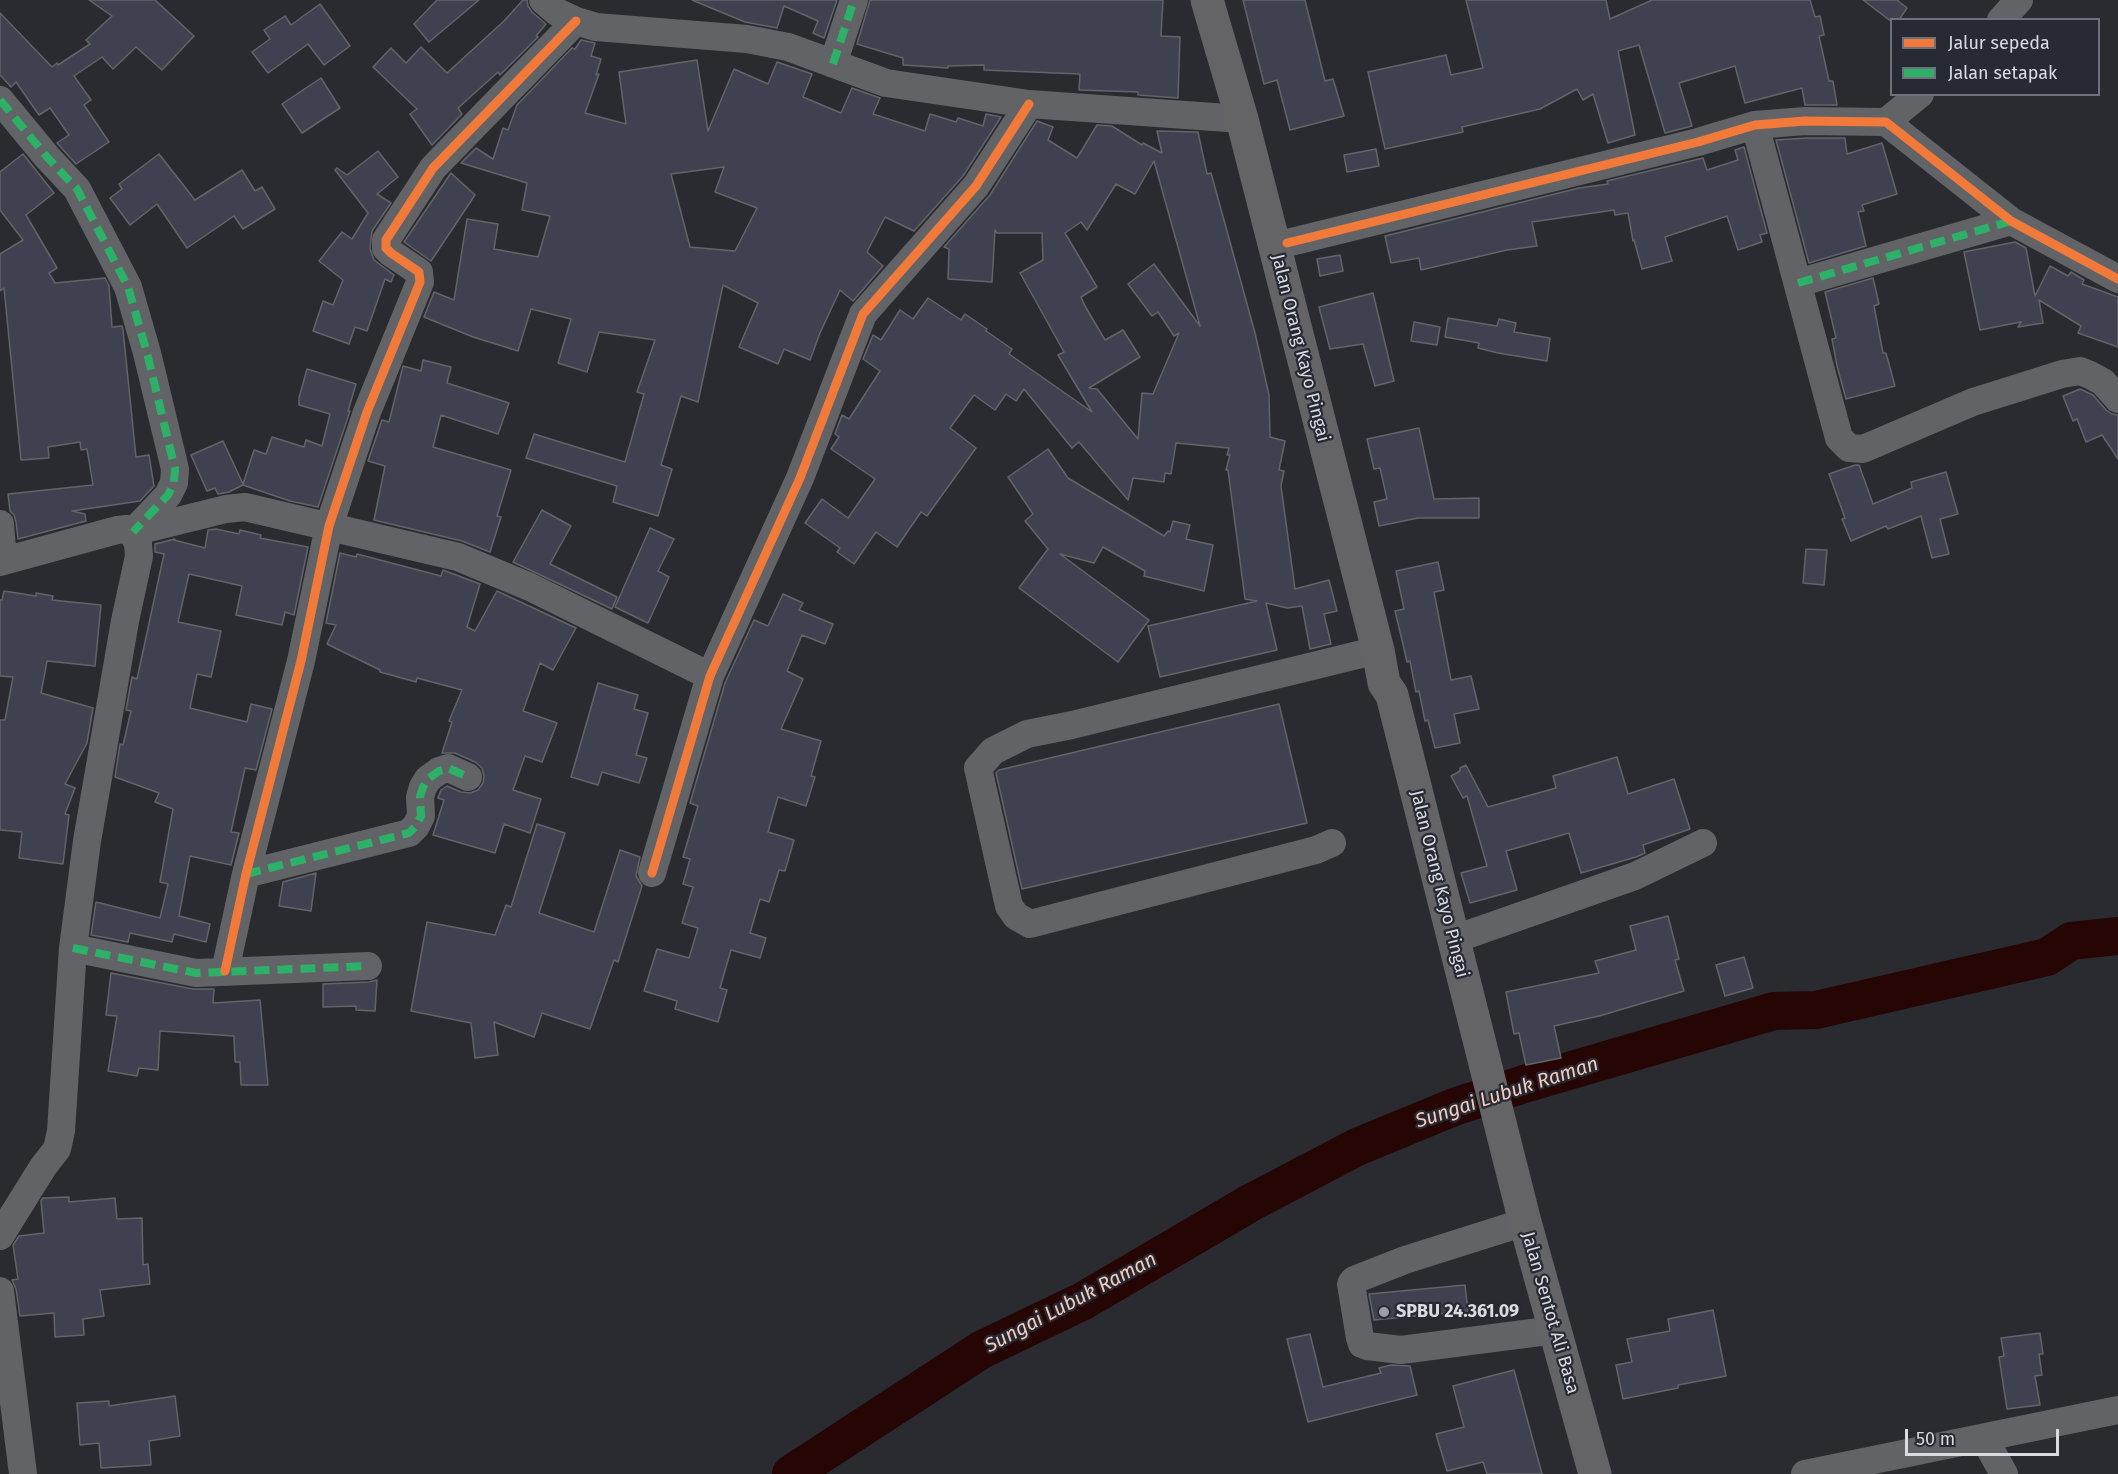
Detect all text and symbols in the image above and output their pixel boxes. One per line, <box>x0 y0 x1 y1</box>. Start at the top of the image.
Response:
legend <box>1890 18 2100 96</box>
text: Jalur sepeda <box>1948 32 2050 54</box>
text: Jalan setapak <box>1948 62 2057 84</box>
street label: Jalan Orang Kayo Pingai <box>1266 252 1334 444</box>
street label: Jalan Orang Kayo Pingai <box>1405 788 1473 980</box>
water label: Sungai Lubuk Raman <box>1413 1052 1601 1134</box>
street label: Jalan Sentot Ali Basa <box>1517 1229 1583 1397</box>
water label: Sungai Lubuk Raman <box>981 1248 1161 1358</box>
place label: SPBU 24.361.09 <box>1396 1301 1519 1323</box>
marker: SPBU 24.361.09 <box>1377 1305 1391 1319</box>
scale bar <box>1908 1417 2062 1455</box>
text: 50 m <box>1916 1428 1955 1450</box>

